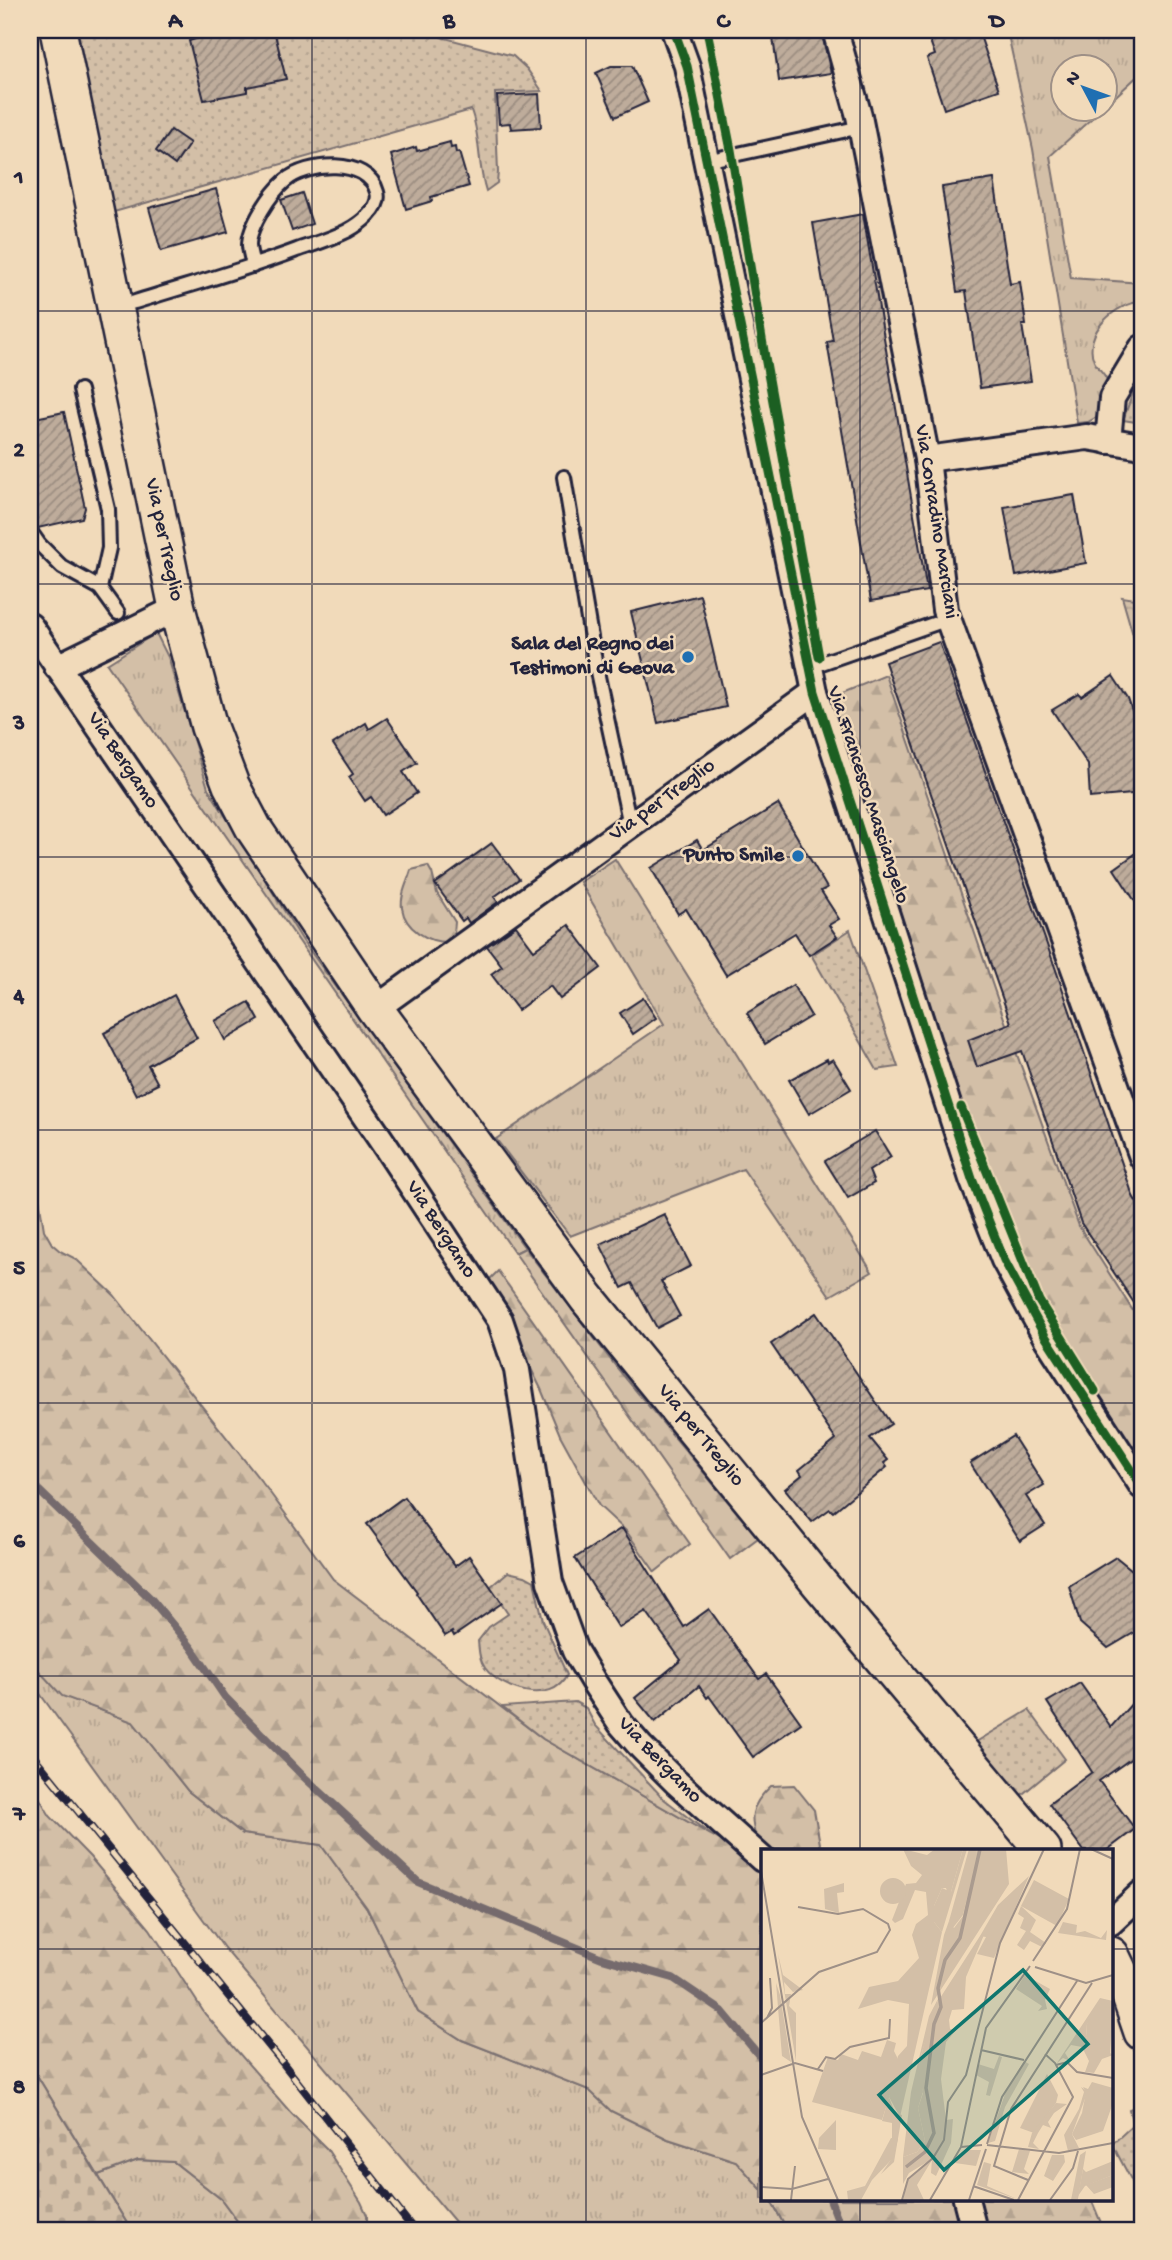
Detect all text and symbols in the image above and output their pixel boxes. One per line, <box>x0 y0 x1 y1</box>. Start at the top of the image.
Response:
text: A <box>167 9 183 36</box>
text: B <box>442 9 456 36</box>
text: C <box>717 9 732 36</box>
text: D <box>988 9 1006 36</box>
north arrow <box>1050 52 1120 122</box>
text: N <box>1061 67 1087 91</box>
text: 1 <box>13 165 24 192</box>
street label: Via Corradino Marciani <box>907 422 963 621</box>
text: 2 <box>13 438 25 465</box>
street label: Via per Treglio <box>138 475 188 604</box>
place label: Sala del Regno dei Testimoni di Geova <box>509 633 675 682</box>
marker: Sala del Regno dei Testimoni di Geova <box>680 649 696 665</box>
street label: Via Francesco Masciangelo <box>820 682 914 907</box>
street label: Via Bergamo <box>80 707 164 814</box>
text: 3 <box>12 711 25 738</box>
street label: Via per Treglio <box>604 754 721 848</box>
place label: Punto Smile <box>682 844 785 869</box>
marker: Punto Smile <box>790 848 806 864</box>
text: 4 <box>13 984 25 1011</box>
street label: Via Bergamo <box>399 1176 481 1284</box>
text: 5 <box>13 1256 25 1283</box>
street label: Via per Treglio <box>650 1379 749 1492</box>
text: 6 <box>13 1529 26 1556</box>
street label: Via Bergamo <box>611 1712 707 1810</box>
text: 7 <box>12 1802 26 1829</box>
inset map <box>761 1849 1112 2200</box>
text: 8 <box>13 2075 26 2102</box>

